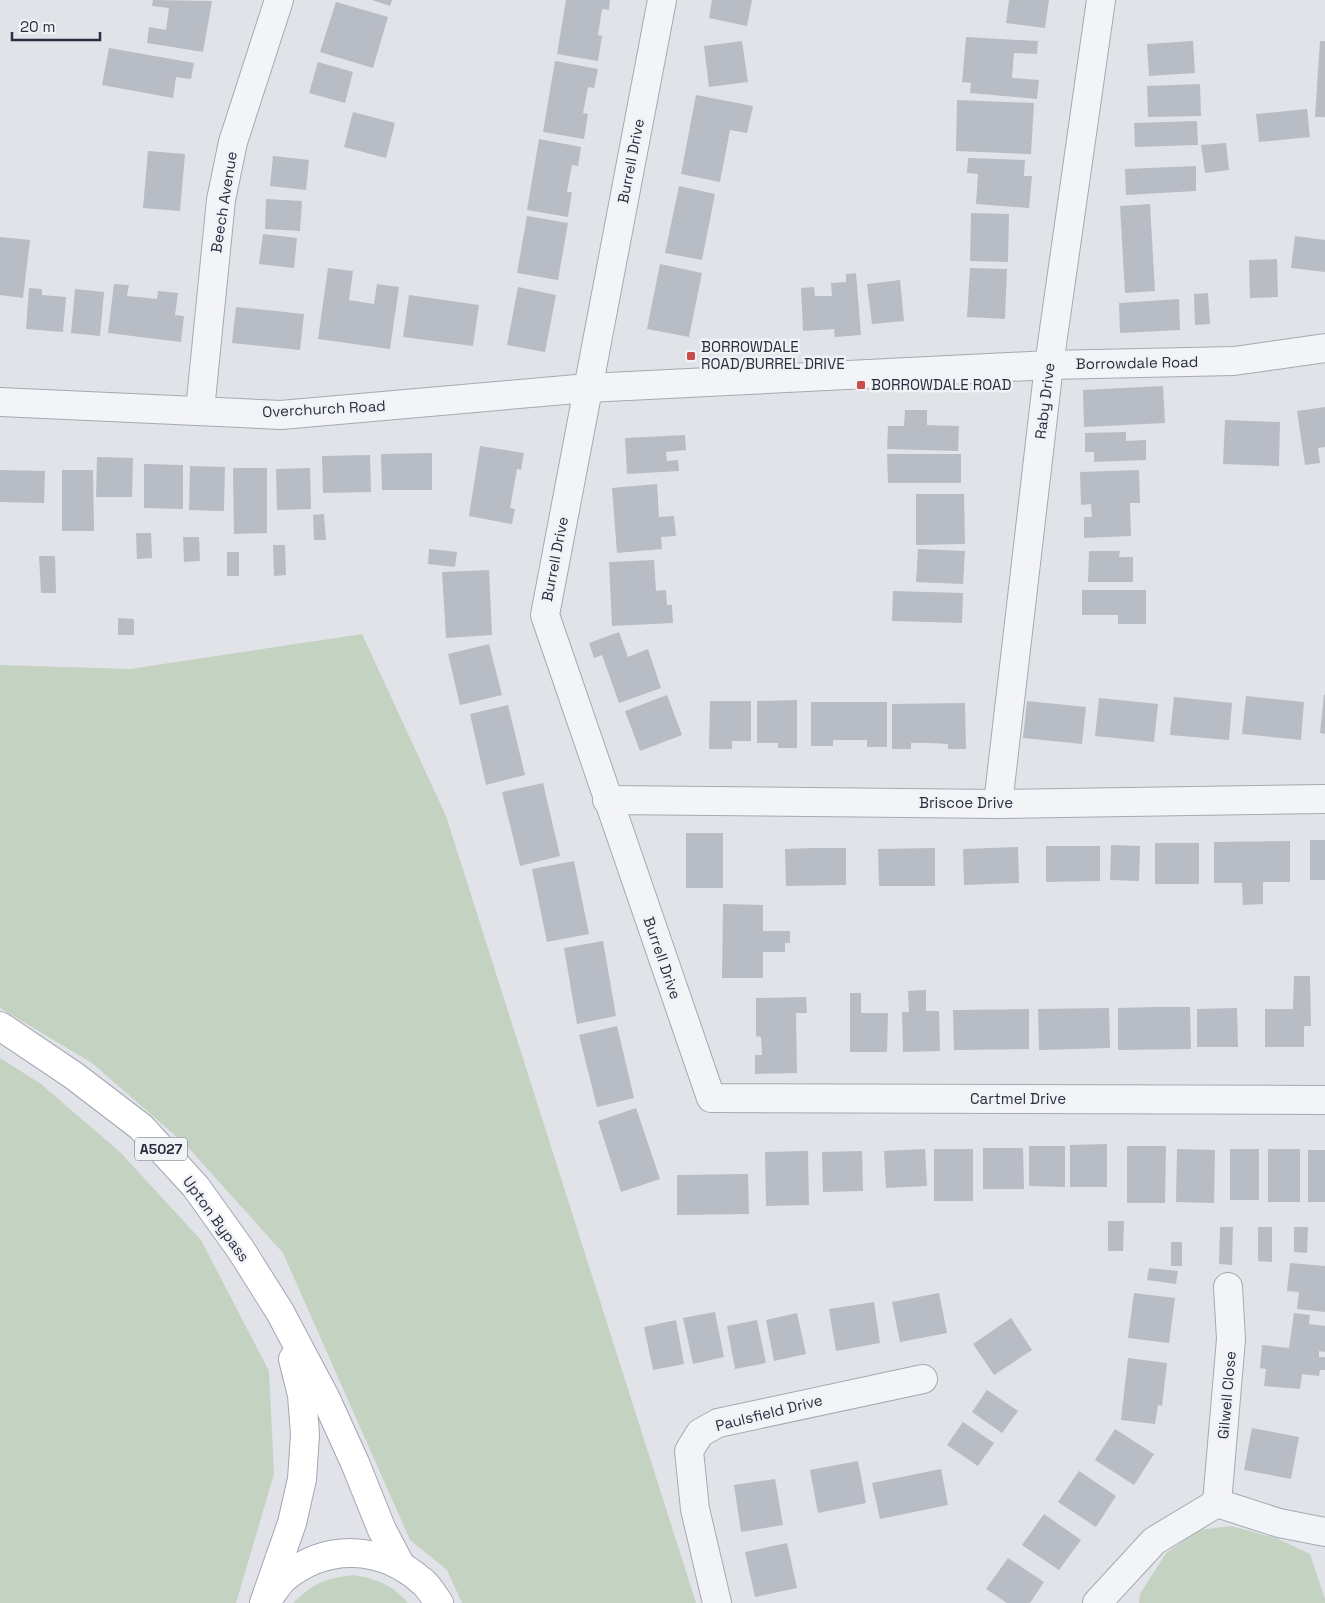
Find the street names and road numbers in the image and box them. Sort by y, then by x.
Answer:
street label: Burrell Drive [613,117,648,205]
street label: Beech Avenue [206,150,241,254]
street label: Borrowdale Road [1075,352,1199,373]
street label: Raby Drive [1030,362,1059,440]
street label: Overchurch Road [262,396,386,421]
street label: Burrell Drive [537,515,572,603]
street label: Briscoe Drive [919,793,1013,812]
street label: Burrell Drive [639,914,686,1002]
street label: Cartmel Drive [970,1089,1066,1108]
road number: A5027 [135,1138,187,1160]
street label: Upton Bypass [179,1172,254,1265]
street label: Gilwell Close [1213,1350,1240,1440]
street label: Paulsfield Drive [713,1390,825,1435]

